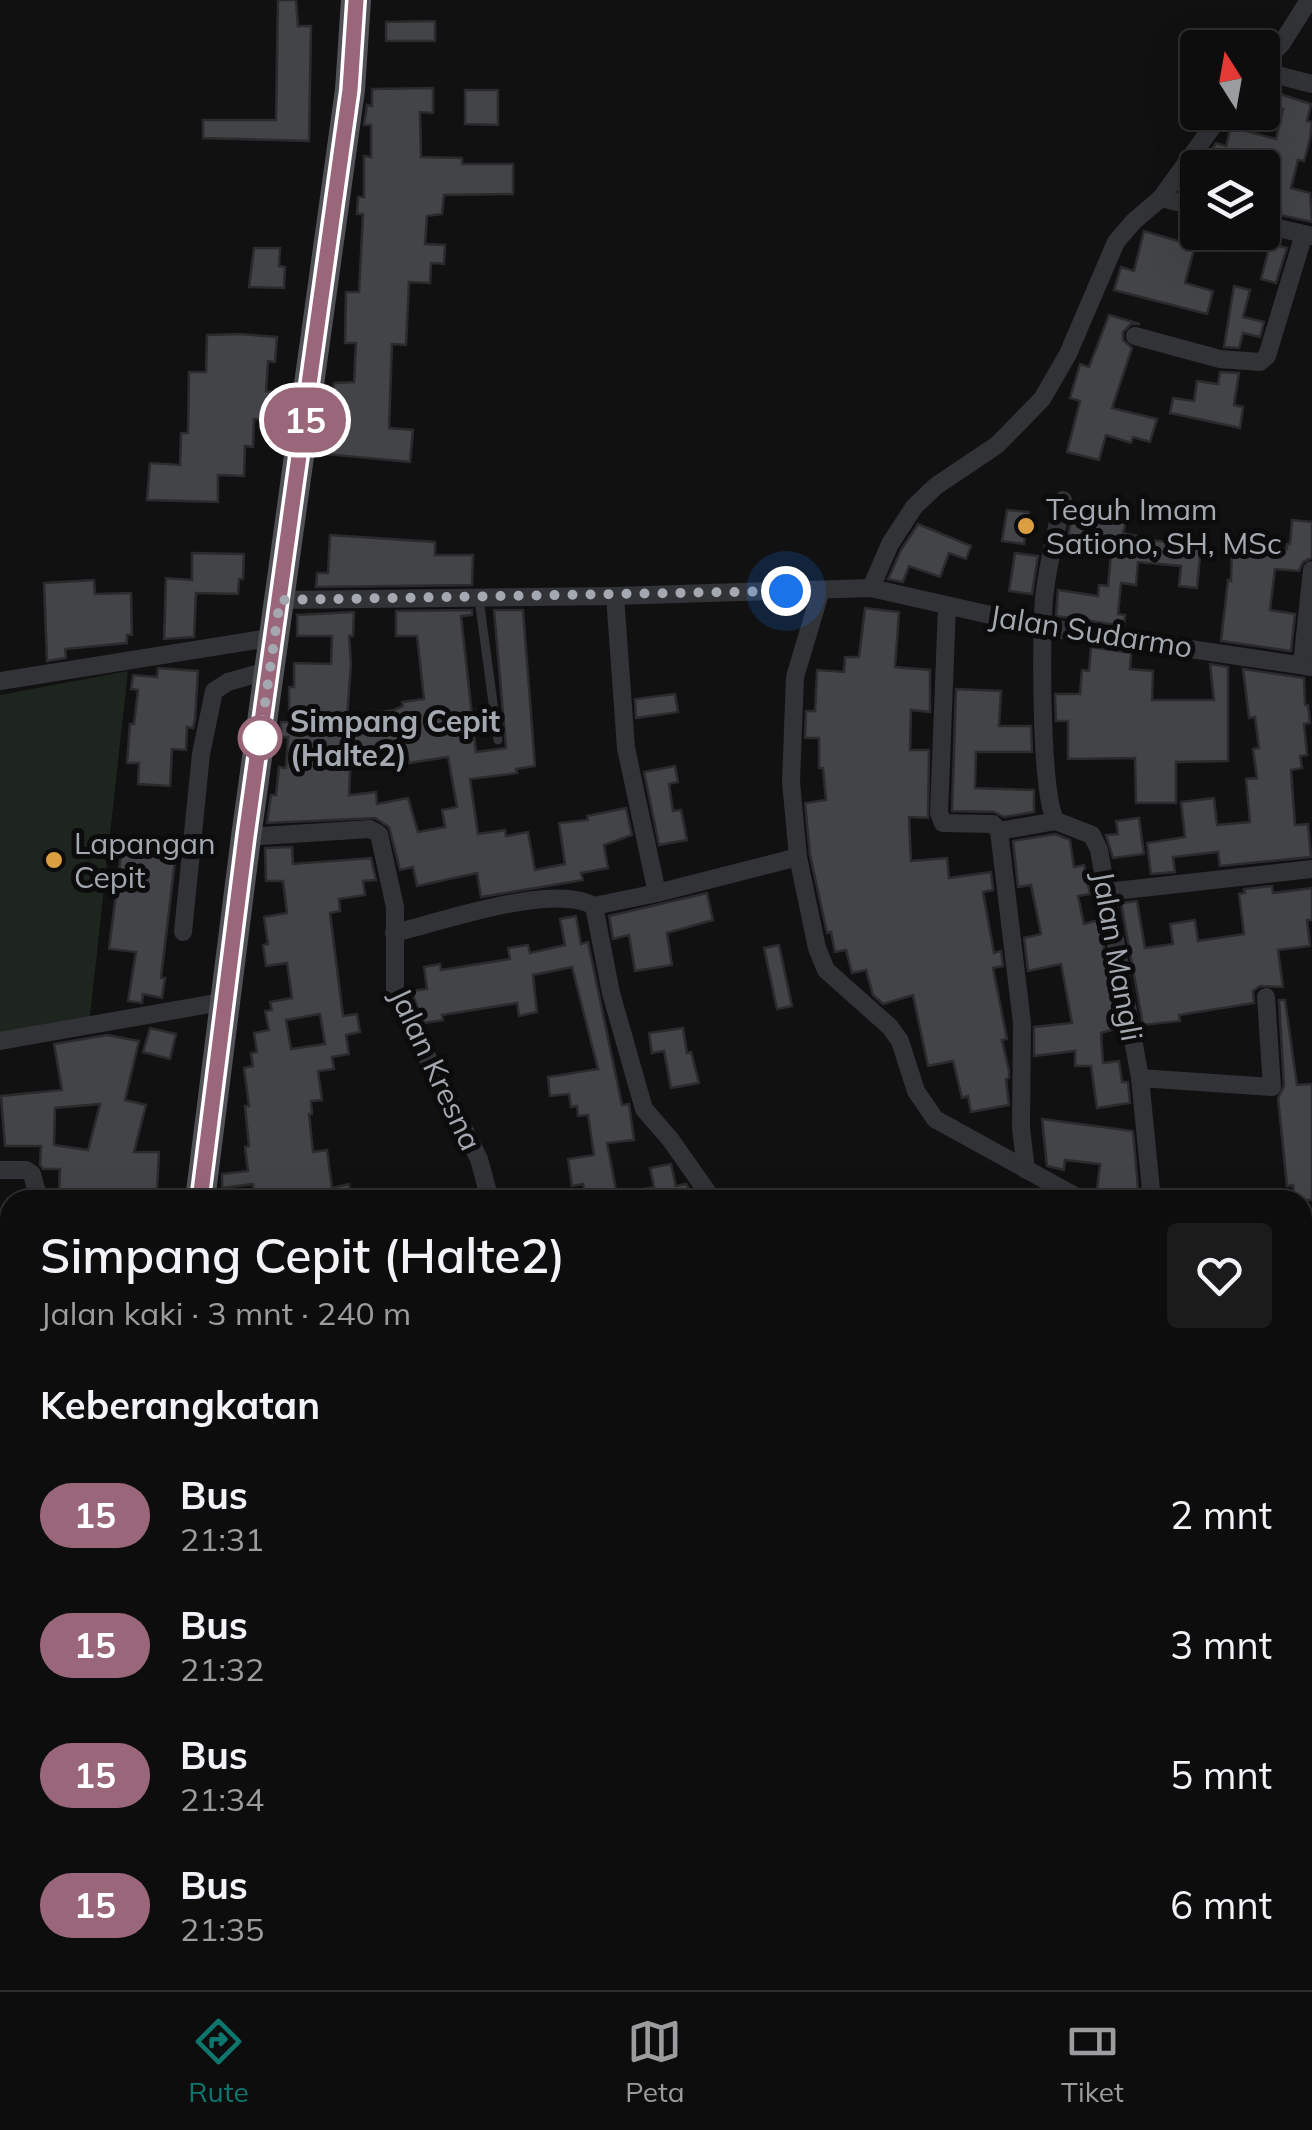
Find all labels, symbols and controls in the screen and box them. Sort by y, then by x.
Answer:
north arrow [1180,30,1280,130]
map controls [1180,30,1280,250]
button: layers [1180,150,1280,250]
line badge: 15 [260,388,350,452]
text: 15 [284,398,326,442]
place label: Teguh Imam Sationo, SH, MSc [1046,490,1282,562]
marker: Teguh Imam Sationo, SH, MSc [1015,515,1037,537]
your location [761,566,811,616]
street label: Jalan Sudarmo [987,596,1195,666]
place label: Simpang Cepit (Halte2) [290,702,500,774]
marker: Simpang Cepit (Halte2) [239,717,281,759]
place label: Lapangan Cepit [74,824,216,896]
marker: Lapangan Cepit [43,849,65,871]
street label: Jalan Mangli [1084,868,1152,1044]
street label: Jalan Kresna [382,982,490,1156]
button: heart [1167,1223,1272,1328]
text: Simpang Cepit (Halte2) [40,1225,565,1285]
text: Jalan kaki · 3 mnt · 240 m [40,1293,411,1333]
text: Keberangkatan [40,1381,320,1429]
text: Bus [180,1471,248,1519]
text: 2 mnt [1170,1491,1272,1539]
text: 15 [74,1493,116,1537]
text: 21:31 [180,1519,264,1559]
text: Bus [180,1601,248,1649]
text: 3 mnt [1170,1621,1272,1669]
text: 15 [74,1623,116,1667]
text: 21:32 [180,1649,264,1689]
text: Bus [180,1731,248,1779]
text: 5 mnt [1170,1751,1272,1799]
text: 15 [74,1753,116,1797]
text: 21:34 [180,1779,264,1819]
text: Bus [180,1861,248,1909]
text: 6 mnt [1170,1881,1272,1929]
text: 15 [74,1883,116,1927]
text: 21:35 [180,1909,264,1949]
tab: Rute [188,2014,249,2109]
tab: Peta [625,2014,685,2109]
tab: Tiket [1061,2014,1124,2109]

